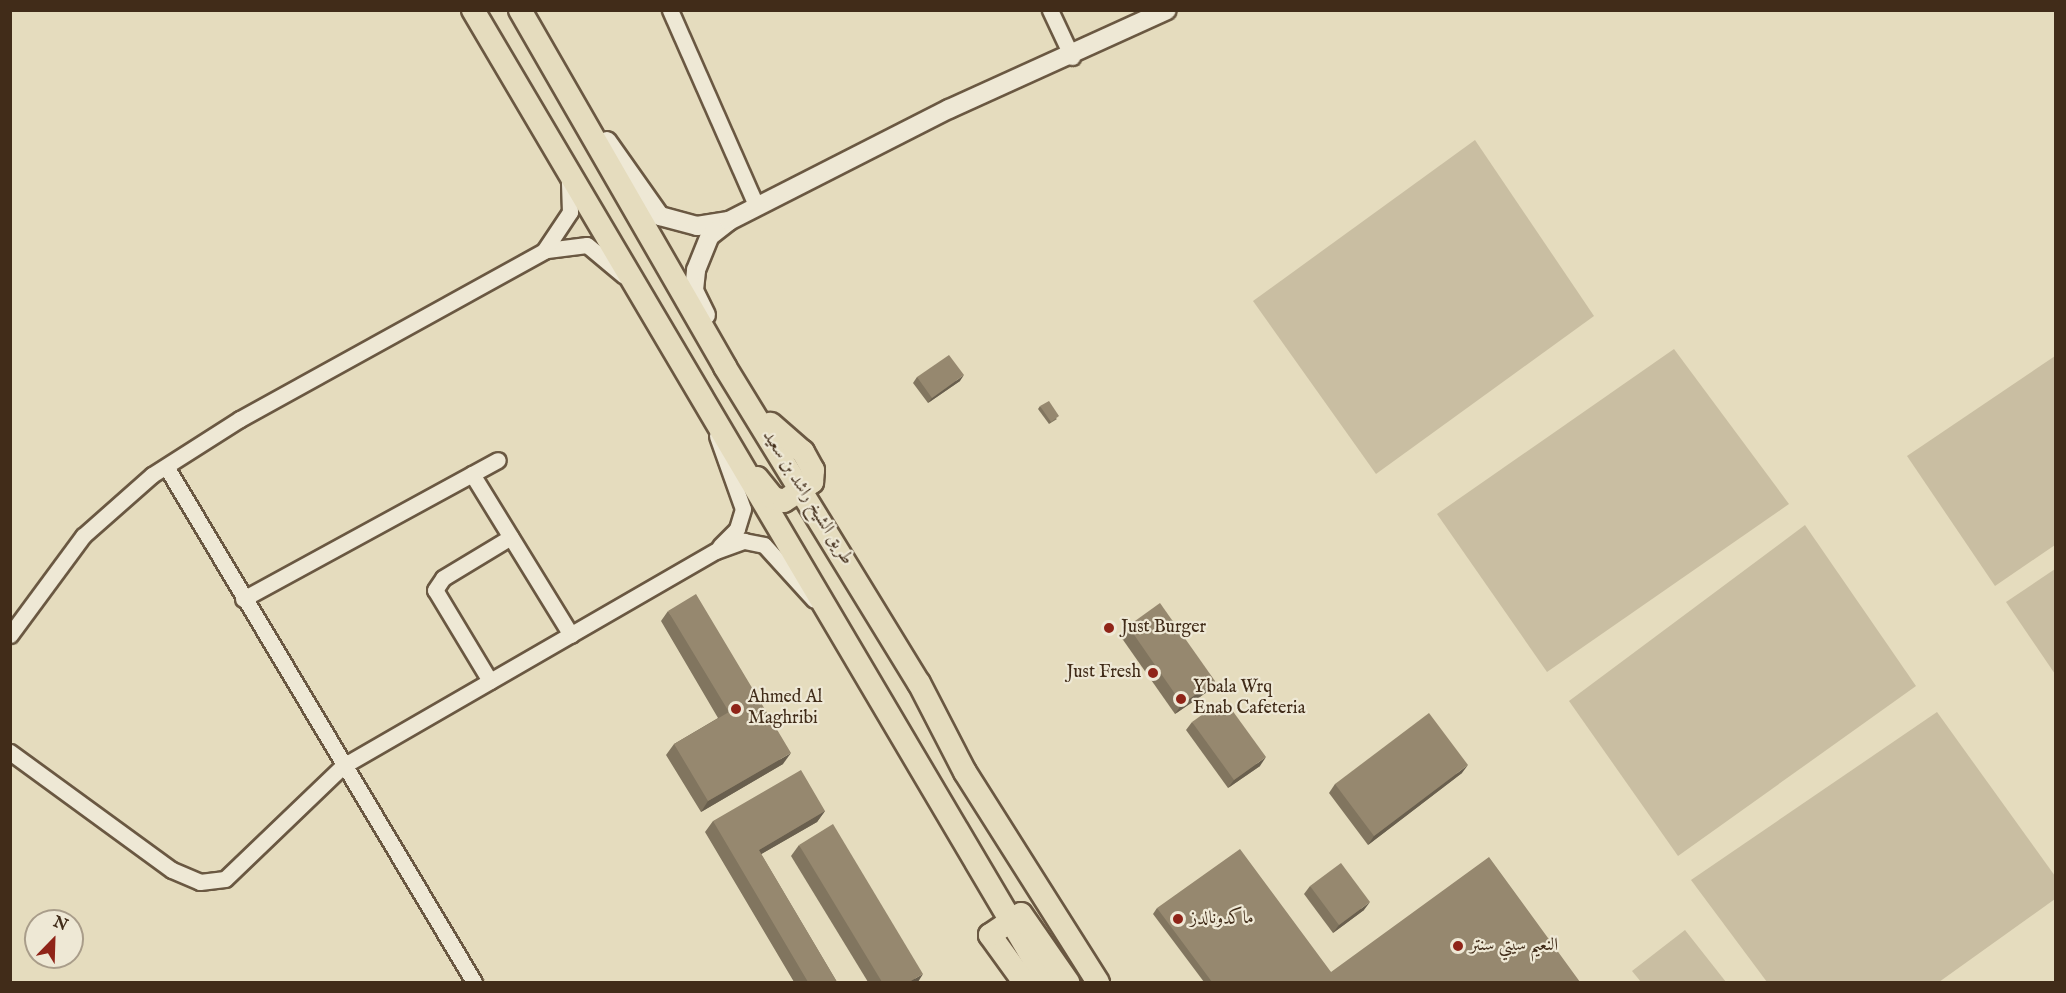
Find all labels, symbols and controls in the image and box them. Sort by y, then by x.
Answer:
street label: طريق الشيخ راشد بن سعيد [757,427,857,569]
place label: Just Burger [1121,617,1206,639]
marker: Just Burger [1102,621,1116,635]
place label: Just Fresh [1066,662,1141,684]
marker: Just Fresh [1146,666,1160,680]
place label: Ybala Wrq Enab Cafeteria [1193,678,1305,720]
place label: Ahmed Al Maghribi [748,688,822,730]
marker: Ybala Wrq Enab Cafeteria [1174,692,1188,706]
marker: Ahmed Al Maghribi [729,702,743,716]
place label: ماكدونالدز [1190,908,1254,930]
north arrow [24,909,84,969]
text: N [50,912,71,936]
marker: ماكدونالدز [1171,912,1185,926]
place label: النعيم سيتي سنتر [1470,935,1558,957]
marker: النعيم سيتي سنتر [1451,939,1465,953]

